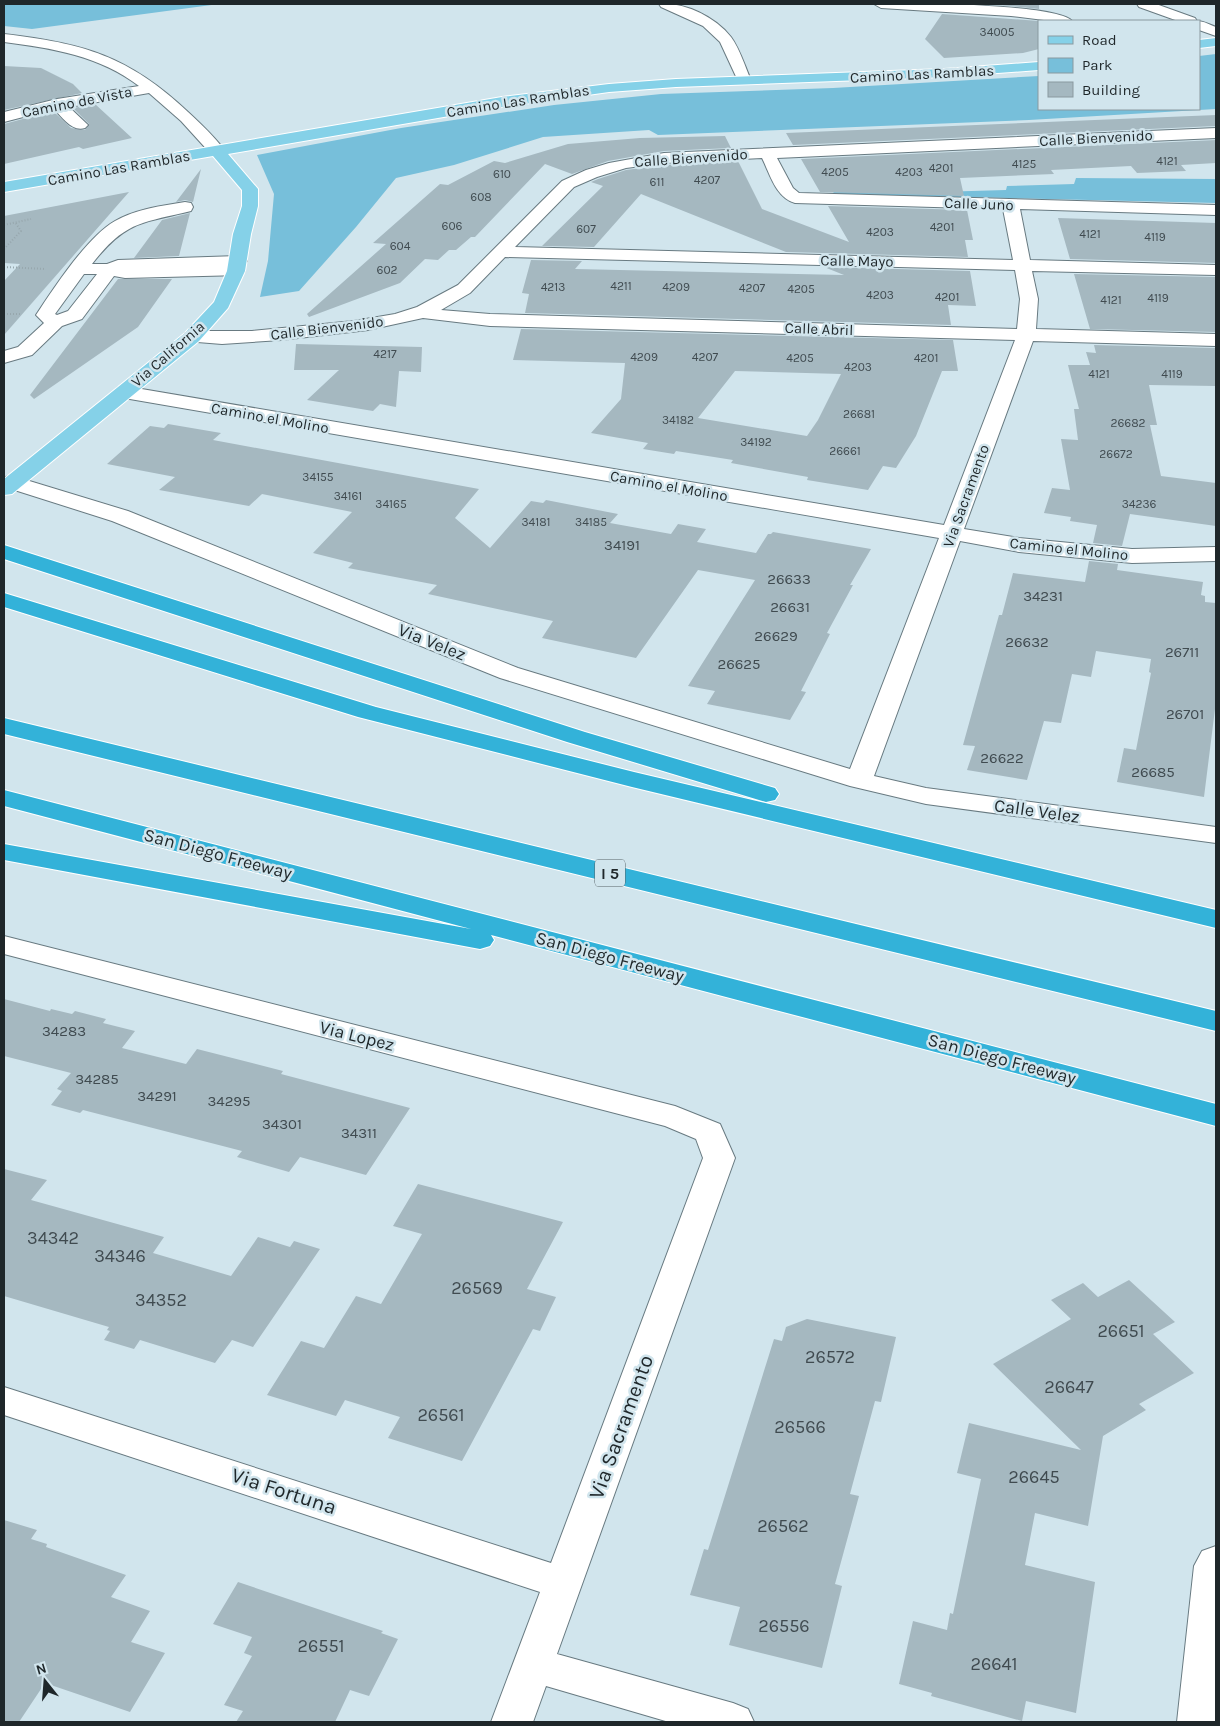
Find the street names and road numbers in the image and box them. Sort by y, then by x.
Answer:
street label: Camino Las Ramblas [850,61,994,87]
street label: Camino Las Ramblas [445,81,591,121]
street label: Camino de Vista [21,83,133,121]
street label: Calle Bienvenido [1039,126,1153,150]
street label: Calle Bienvenido [634,145,748,171]
street label: Camino Las Ramblas [46,147,192,189]
street label: Calle Juno [944,194,1014,214]
street label: Calle Mayo [820,251,894,271]
street label: Calle Bienvenido [270,312,384,344]
street label: Via California [128,317,208,391]
street label: Calle Abril [784,319,854,339]
street label: Camino el Molino [210,399,330,437]
street label: Via Sacramento [939,442,993,550]
street label: Camino el Molino [609,467,729,505]
street label: Camino el Molino [1009,534,1129,564]
street label: Via Velez [395,618,469,666]
street label: Calle Velez [993,794,1081,828]
street label: San Diego Freeway [142,824,295,885]
road number: I 5 [595,860,625,886]
street label: San Diego Freeway [534,927,687,988]
street label: Via Lopez [317,1016,397,1056]
street label: San Diego Freeway [926,1029,1079,1090]
street label: Via Sacramento [584,1352,658,1502]
street label: Via Fortuna [228,1463,340,1519]

